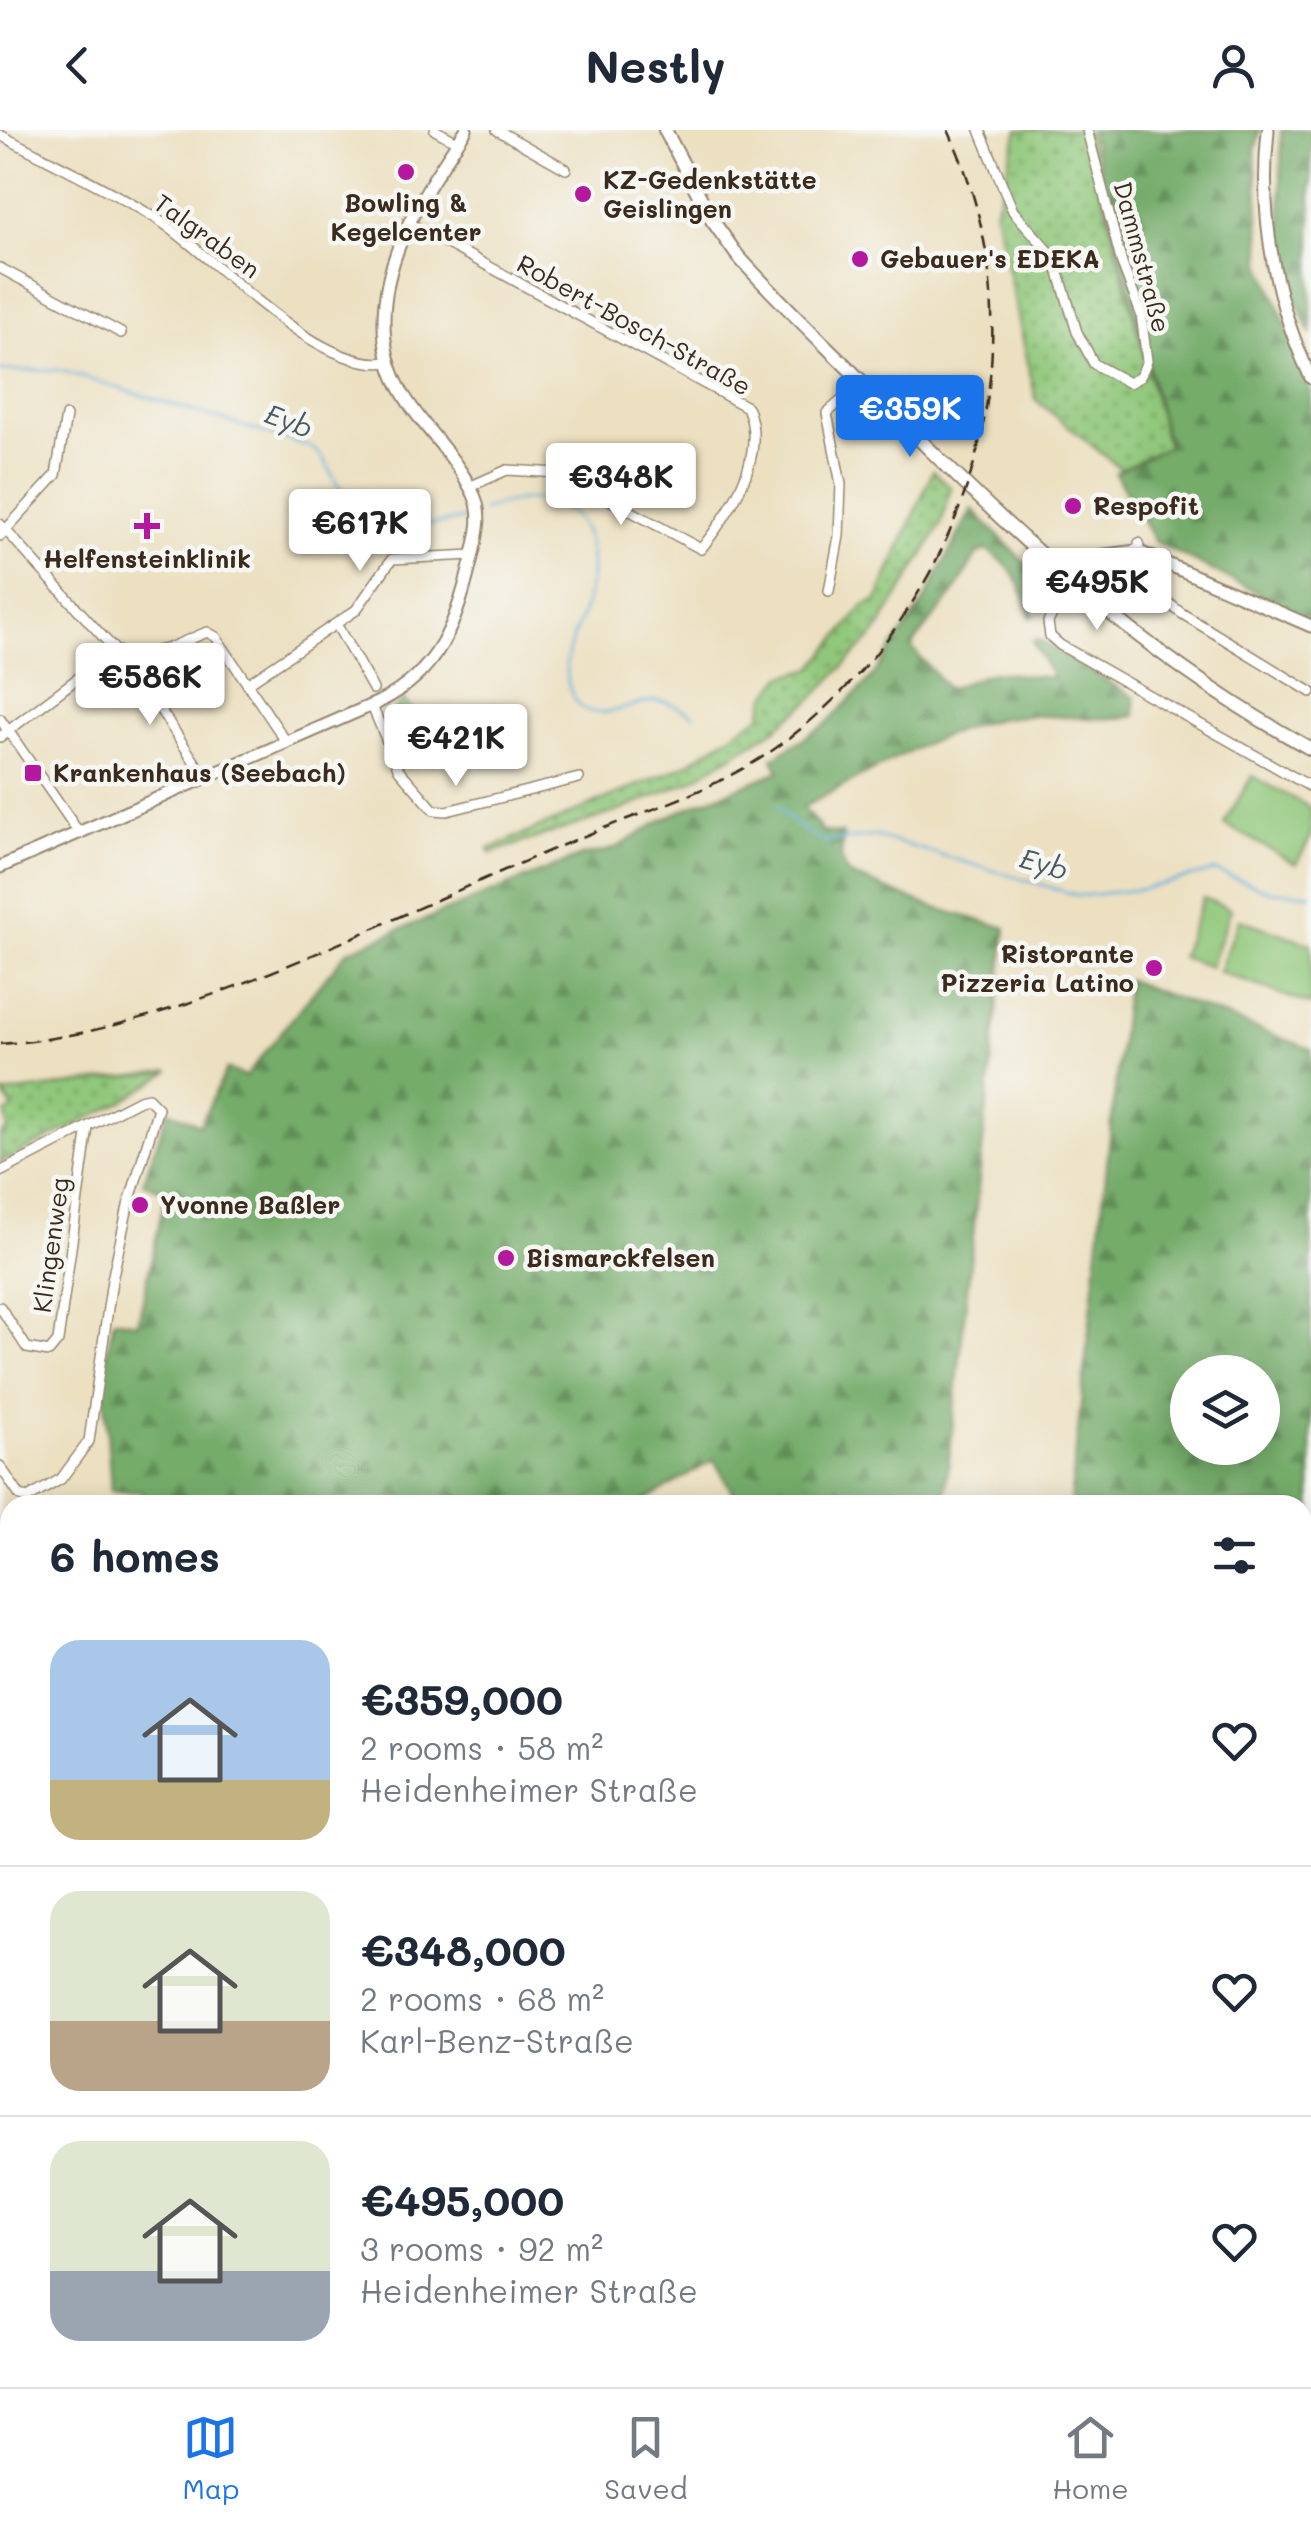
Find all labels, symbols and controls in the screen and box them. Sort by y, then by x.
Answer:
text: Nestly [585,36,726,94]
icon: back [50,38,105,93]
icon: person [1206,38,1261,93]
marker: Bowling & Kegelcenter [395,161,417,183]
place label: KZ-Gedenkstätte Geislingen [603,163,817,224]
street label: Dammstraße [1107,178,1179,336]
marker: KZ-Gedenkstätte Geislingen [572,183,594,205]
street label: Talgraben [148,186,267,284]
place label: Bowling & Kegelcenter [330,186,482,247]
place label: Gebauer's EDEKA [880,242,1100,274]
street label: Robert-Bosch-Straße [512,246,757,402]
marker: Gebauer's EDEKA [849,248,871,270]
pin: €359K [840,375,980,460]
text: €359K [858,386,962,428]
water label: Eyb [260,395,318,445]
pin: €348K [551,443,691,528]
text: €348K [568,454,674,496]
pin: €617K [290,489,430,574]
place label: Respofit [1093,489,1199,521]
marker: Respofit [1062,495,1084,517]
text: €617K [311,500,409,542]
marker: Helfensteinklinik [134,513,160,539]
place label: Helfensteinklinik [43,542,251,574]
pin: €495K [1027,548,1167,633]
text: €495K [1044,559,1150,601]
pin: €586K [80,643,220,728]
text: €586K [98,654,202,696]
pin: €421K [386,704,526,789]
text: €421K [406,715,506,757]
place label: Krankenhaus (Seebach) [53,756,346,788]
marker: Krankenhaus (Seebach) [22,762,44,784]
water label: Eyb [1016,839,1073,887]
place label: Ristorante Pizzeria Latino [941,937,1134,998]
marker: Ristorante Pizzeria Latino [1143,957,1165,979]
street label: Klingenweg [25,1175,75,1315]
place label: Yvonne Baßler [160,1188,340,1220]
marker: Yvonne Baßler [129,1194,151,1216]
place label: Bismarckfelsen [526,1241,715,1273]
marker: Bismarckfelsen [495,1247,517,1269]
map controls [1170,1355,1280,1465]
button: layers [1170,1355,1280,1465]
text: 6 homes [50,1528,220,1583]
icon: filters [1207,1528,1262,1583]
text: €359,000 [360,1671,563,1726]
icon: home [130,1680,250,1800]
icon: heart [1207,1713,1262,1768]
text: 2 rooms · 58 m² [360,1726,603,1768]
text: Heidenheimer Straße [360,1768,698,1810]
text: €348,000 [360,1922,566,1977]
icon: home [130,1931,250,2051]
icon: heart [1207,1964,1262,2019]
text: 2 rooms · 68 m² [360,1977,604,2019]
text: Karl-Benz-Straße [360,2019,634,2061]
text: €495,000 [360,2172,564,2227]
icon: home [130,2181,250,2301]
icon: heart [1207,2214,1262,2269]
text: 3 rooms · 92 m² [360,2227,603,2269]
text: Heidenheimer Straße [360,2269,698,2311]
tab: Map [182,2410,239,2506]
tab: Saved [604,2410,687,2506]
tab: Home [1052,2410,1129,2506]

